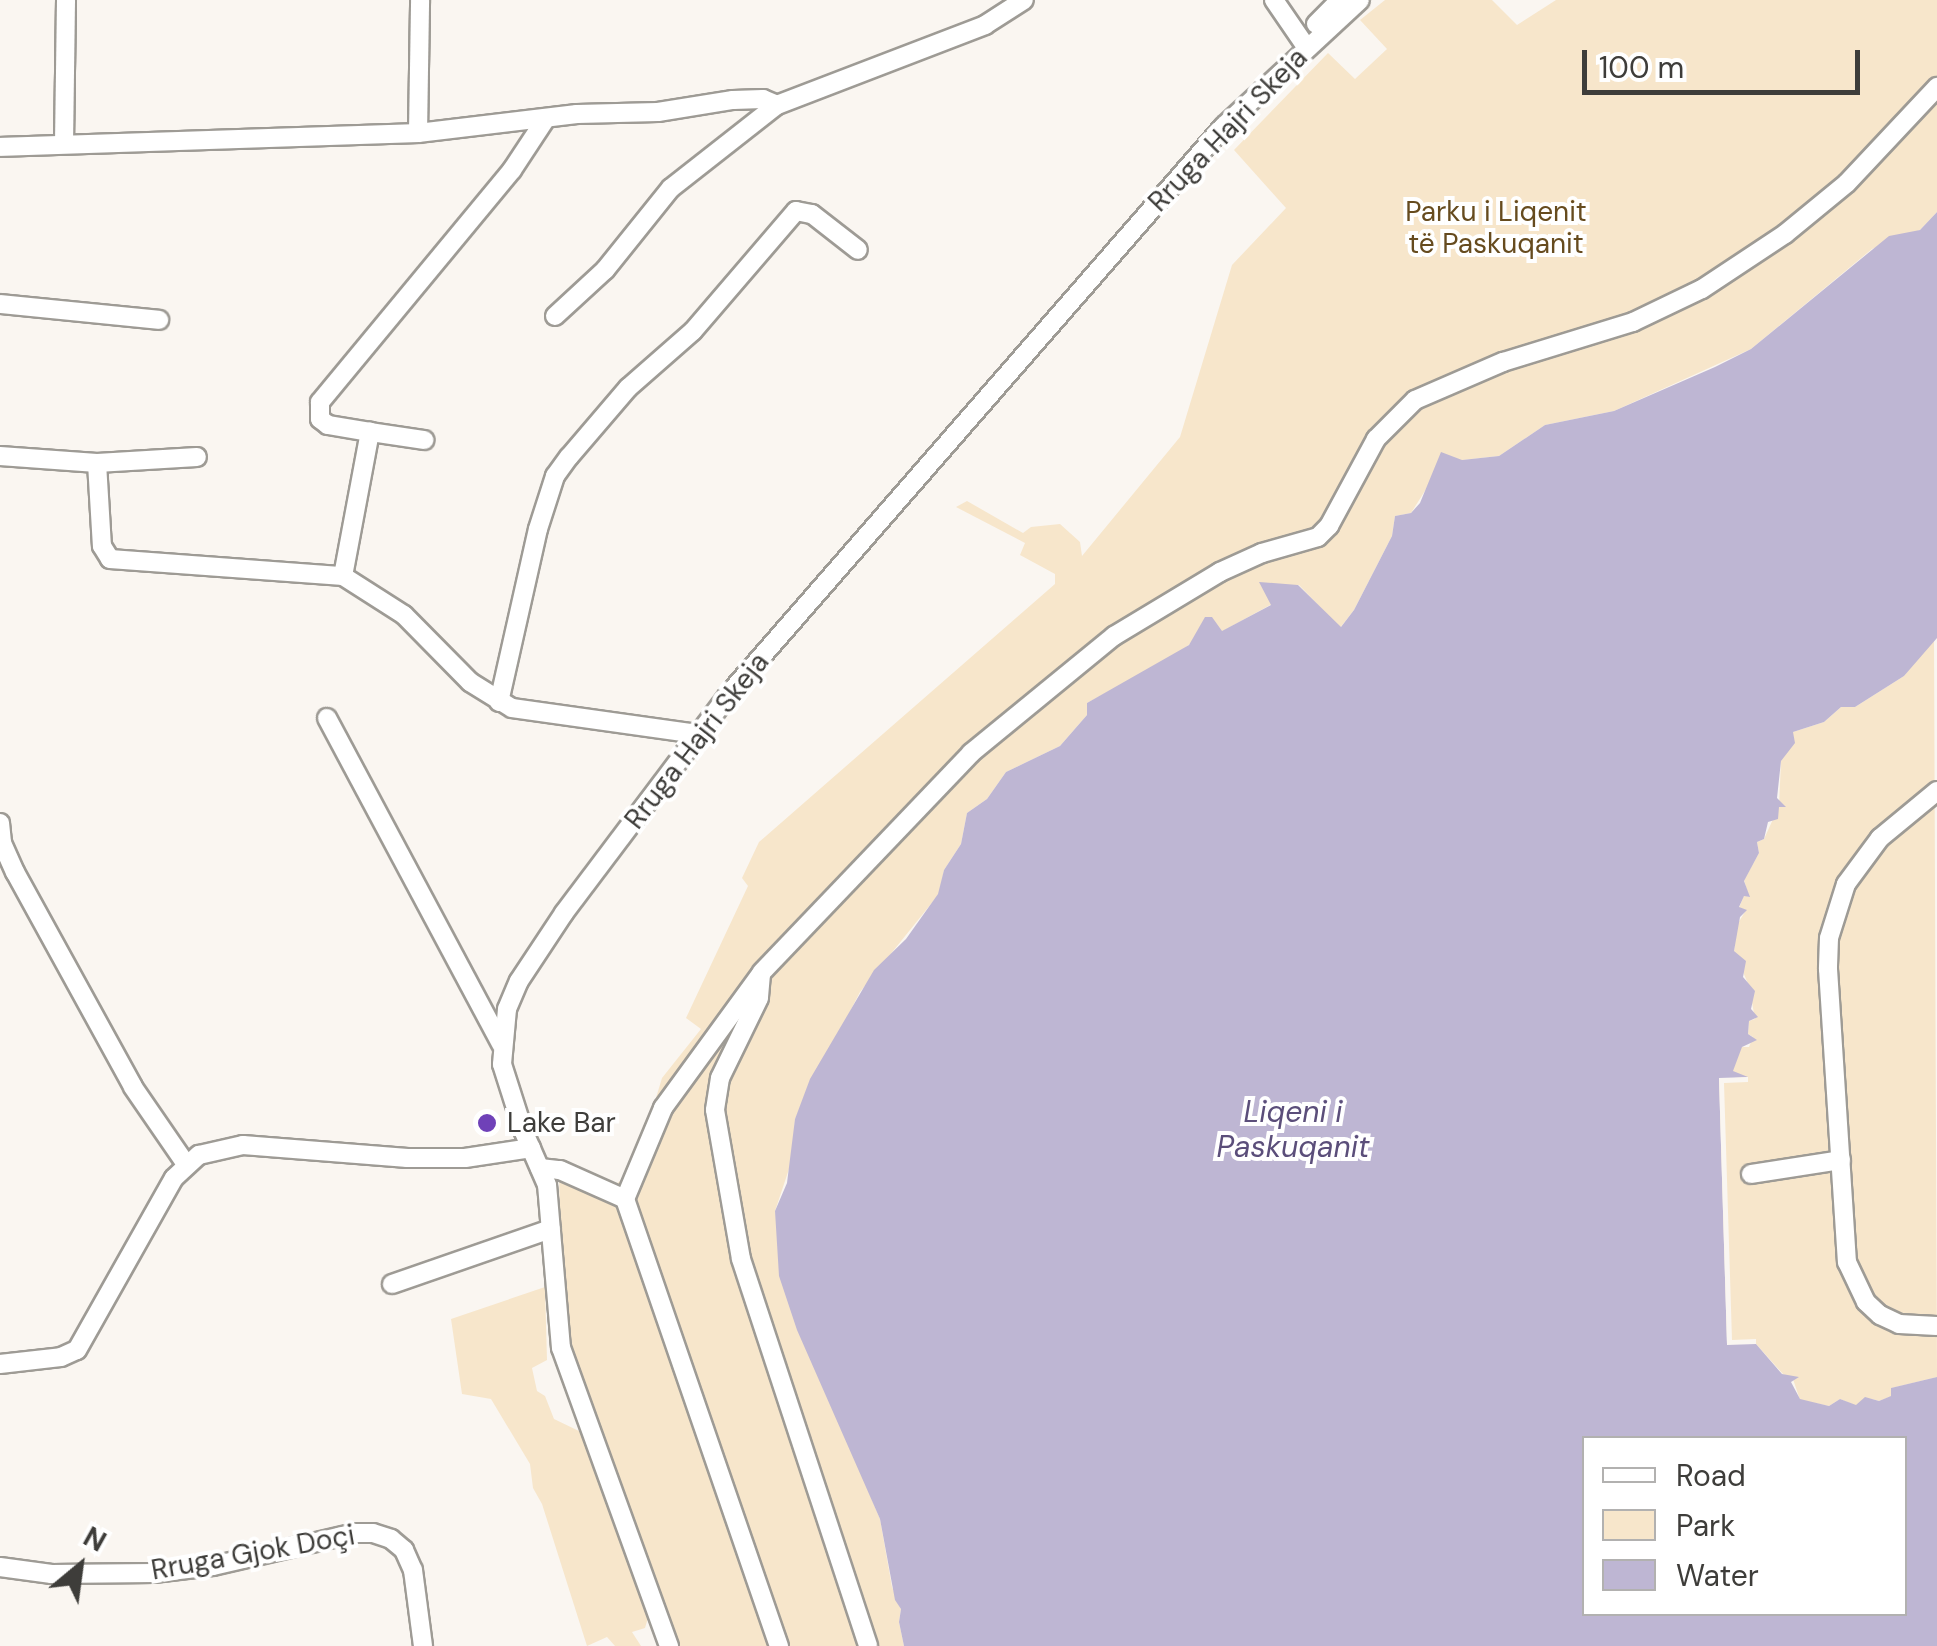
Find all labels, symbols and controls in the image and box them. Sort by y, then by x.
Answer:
scale bar [1587,30,1864,92]
street label: Rruga Hajri Skeja [1141,41,1315,219]
text: 100 m [1599,48,1684,87]
park label: Parku i Liqenit të Paskuqanit [1405,195,1587,261]
street label: Rruga Hajri Skeja [618,646,776,836]
water label: Liqeni i Paskuqanit [1216,1094,1370,1164]
place label: Lake Bar [507,1106,616,1140]
marker: Lake Bar [476,1112,498,1134]
legend [1582,1436,1907,1616]
text: Road [1676,1456,1746,1495]
text: Park [1676,1506,1735,1545]
north arrow [30,1516,130,1616]
text: N [77,1518,113,1560]
street label: Rruga Gjok Doçi [149,1519,357,1587]
text: Water [1676,1556,1759,1595]

